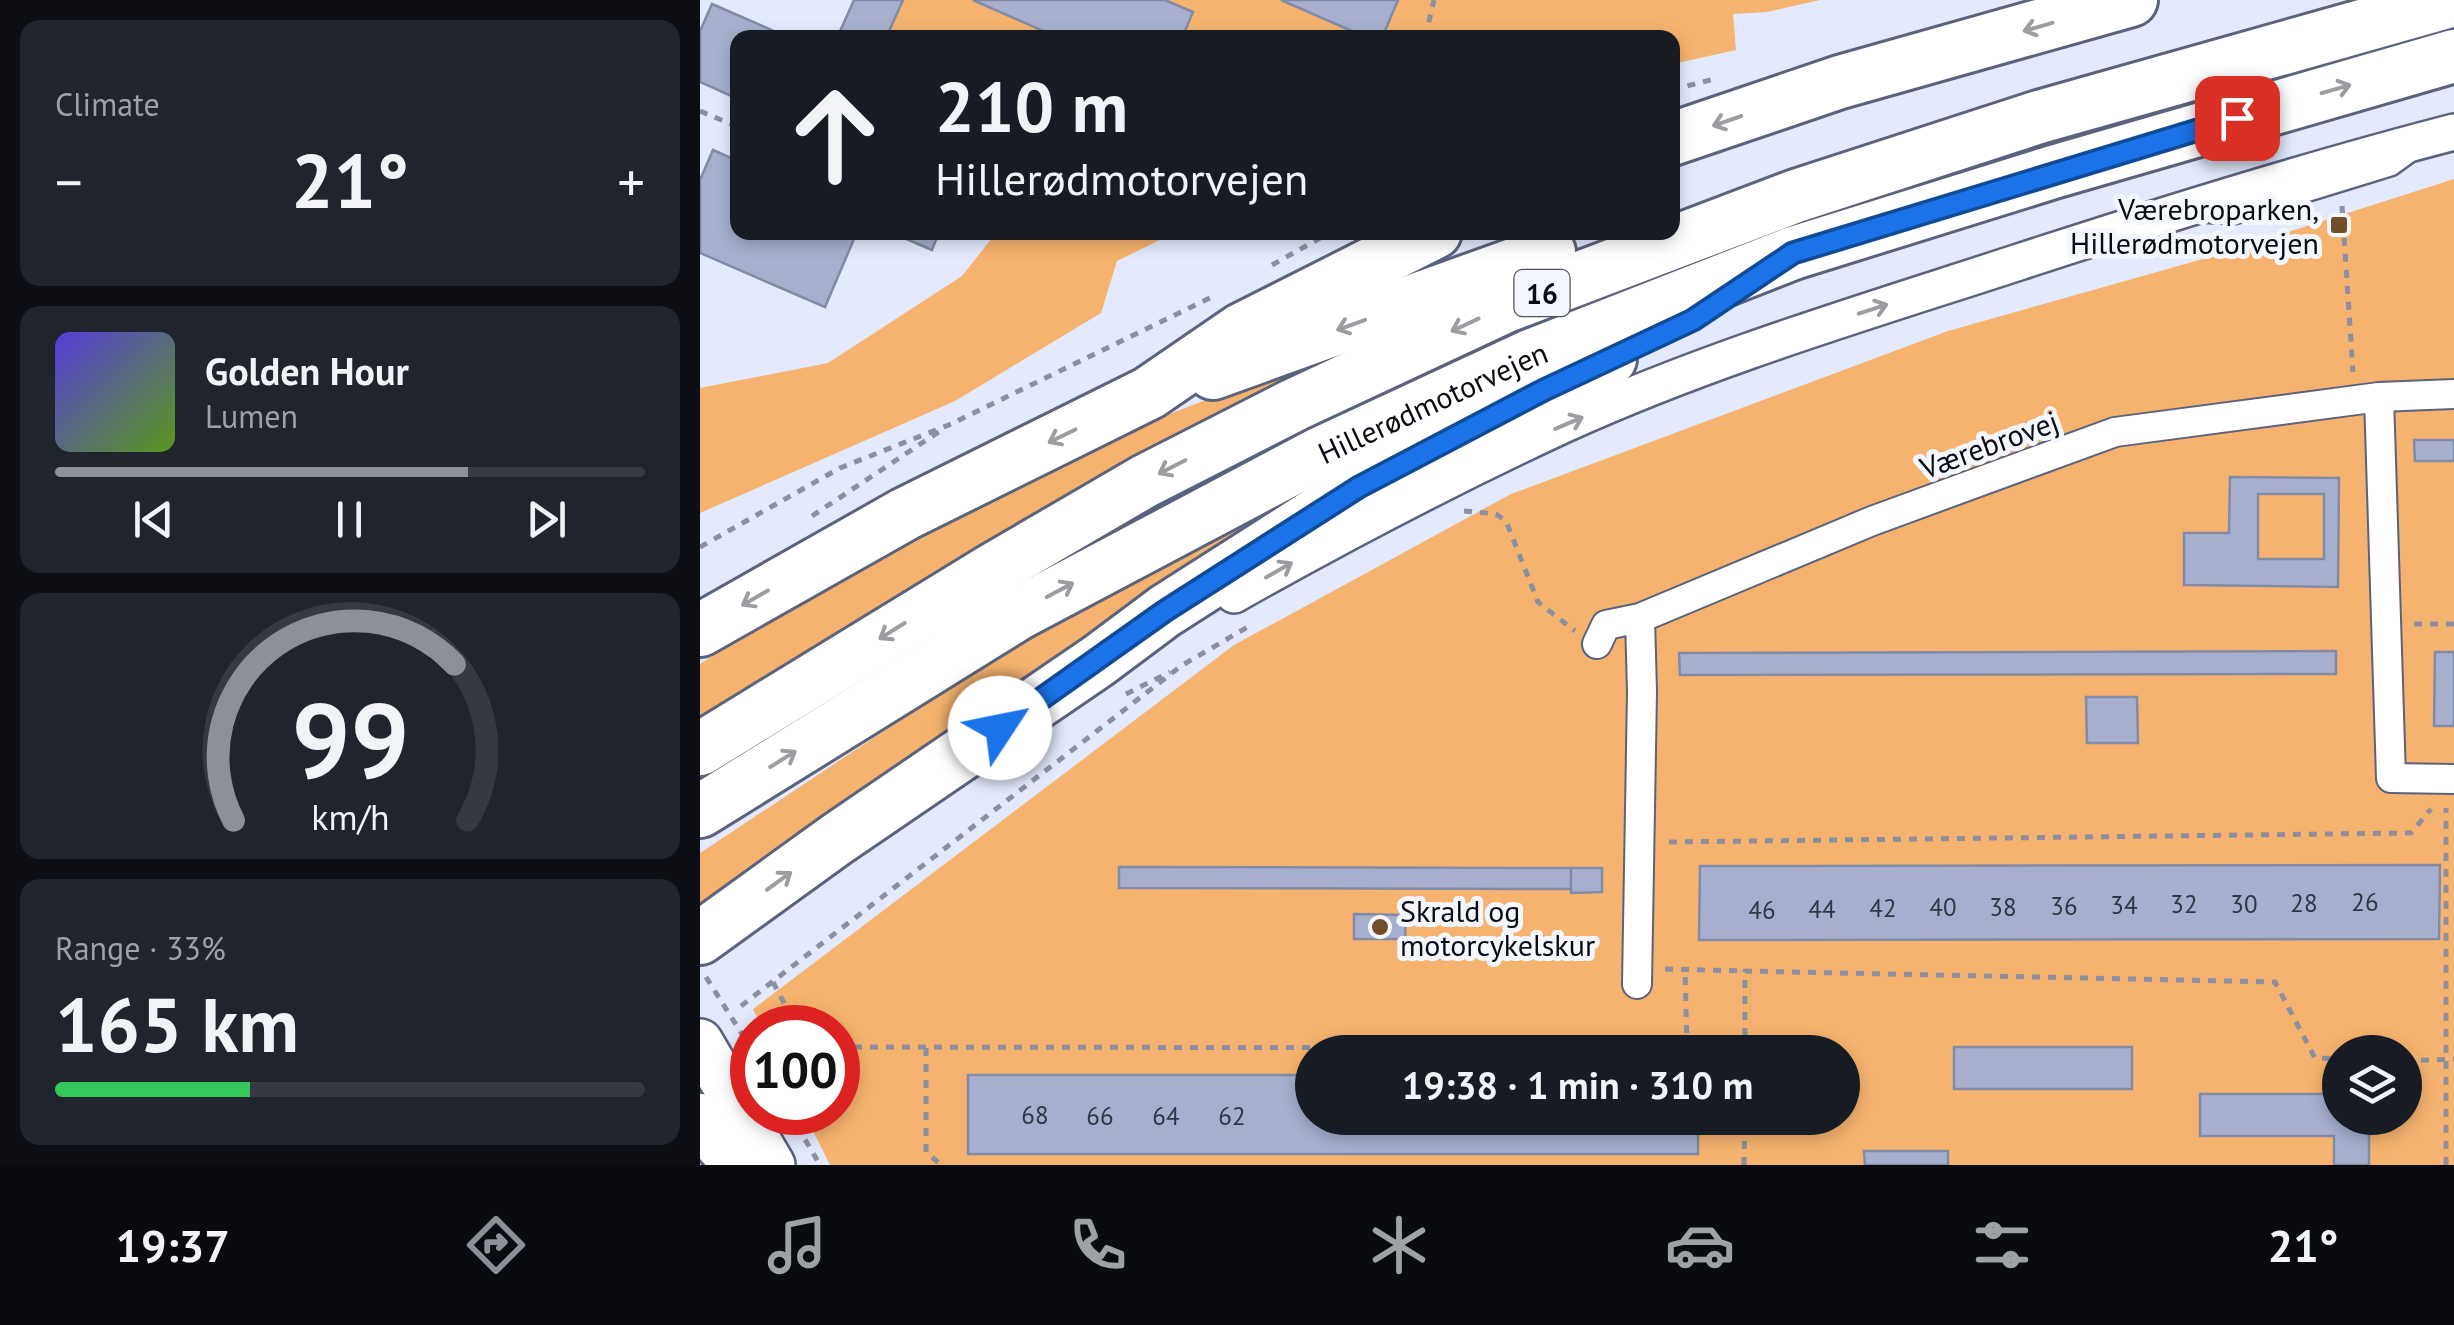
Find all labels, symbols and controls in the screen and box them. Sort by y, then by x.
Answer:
one-way arrow [2022,18,2054,37]
text: 210 m [935,61,1128,151]
icon: ahead [770,70,900,200]
pin [2195,76,2280,161]
one-way arrow [2320,79,2352,98]
text: Climate [55,83,160,125]
icon: arrive [2210,91,2265,146]
one-way arrow [1711,113,1743,131]
text: 21° [291,132,409,229]
text: − [55,146,83,217]
text: + [617,146,645,217]
text: Hillerødmotorvejen [935,149,1308,207]
place label: Værebroparken, Hillerødmotorvejen [2070,189,2319,262]
marker: Værebroparken, Hillerødmotorvejen [2328,214,2350,236]
road number: 16 [1514,270,1570,316]
one-way arrow [1857,299,1889,317]
one-way arrow [1336,317,1367,335]
one-way arrow [1450,317,1480,336]
street label: Hillerødmotorvejen [1311,332,1553,471]
text: Golden Hour [205,346,409,395]
text: Lumen [205,395,298,437]
street label: Værebrovej [1914,401,2064,487]
one-way arrow [1553,413,1584,431]
one-way arrow [1047,427,1077,446]
one-way arrow [1158,458,1188,477]
icon: previous [126,492,181,547]
icon: pause [322,492,377,547]
icon: next [519,492,574,547]
one-way arrow [1264,559,1293,579]
one-way arrow [1045,580,1075,600]
one-way arrow [741,588,770,608]
one-way arrow [878,621,907,641]
text: 99 [291,672,409,807]
position arrow [948,676,1052,780]
one-way arrow [768,749,797,769]
text: km/h [311,794,389,840]
one-way arrow [765,871,792,892]
house number: 26 [2351,886,2379,918]
house number: 28 [2290,887,2318,919]
house number: 32 [2170,888,2198,920]
house number: 30 [2230,888,2258,920]
house number: 34 [2110,889,2138,921]
house number: 36 [2050,890,2078,922]
place label: Skrald og motorcykelskur [1400,891,1595,964]
house number: 40 [1929,891,1957,923]
house number: 38 [1989,891,2017,923]
house number: 42 [1869,892,1897,924]
house number: 44 [1808,893,1836,925]
house number: 46 [1748,894,1776,926]
marker: Skrald og motorcykelskur [1369,916,1391,938]
text: Range · 33% [55,927,226,969]
text: 165 km [55,976,299,1073]
speed limit sign: 100 [730,1005,860,1135]
map controls [2322,1035,2422,1135]
button: layers [2322,1035,2422,1135]
text: 19:38 · 1 min · 310 m [1402,1060,1753,1109]
house number: 68 [1021,1099,1049,1131]
house number: 66 [1086,1100,1114,1132]
house number: 64 [1152,1100,1180,1132]
house number: 62 [1218,1100,1246,1132]
icon: directions [461,1210,531,1280]
icon: music [762,1210,832,1280]
icon: phone [1063,1210,1133,1280]
icon: climate [1364,1210,1434,1280]
icon: car [1665,1210,1735,1280]
icon: filters [1967,1210,2037,1280]
text: 19:37 [116,1216,230,1274]
text: 21° [2268,1216,2338,1274]

